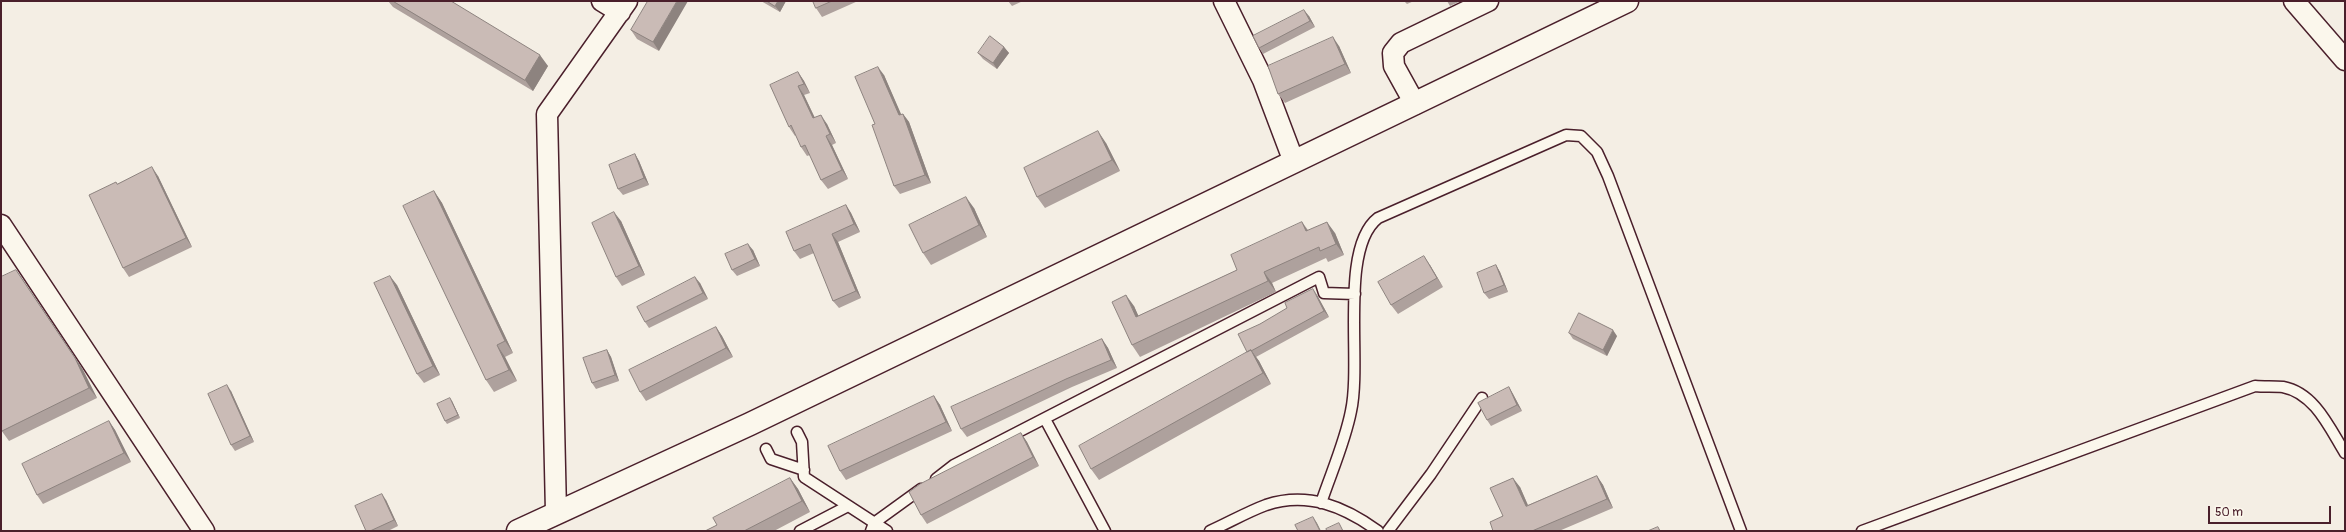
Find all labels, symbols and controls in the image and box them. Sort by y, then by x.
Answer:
scale bar [2210,498,2333,524]
text: 50 m [2215,505,2243,520]

